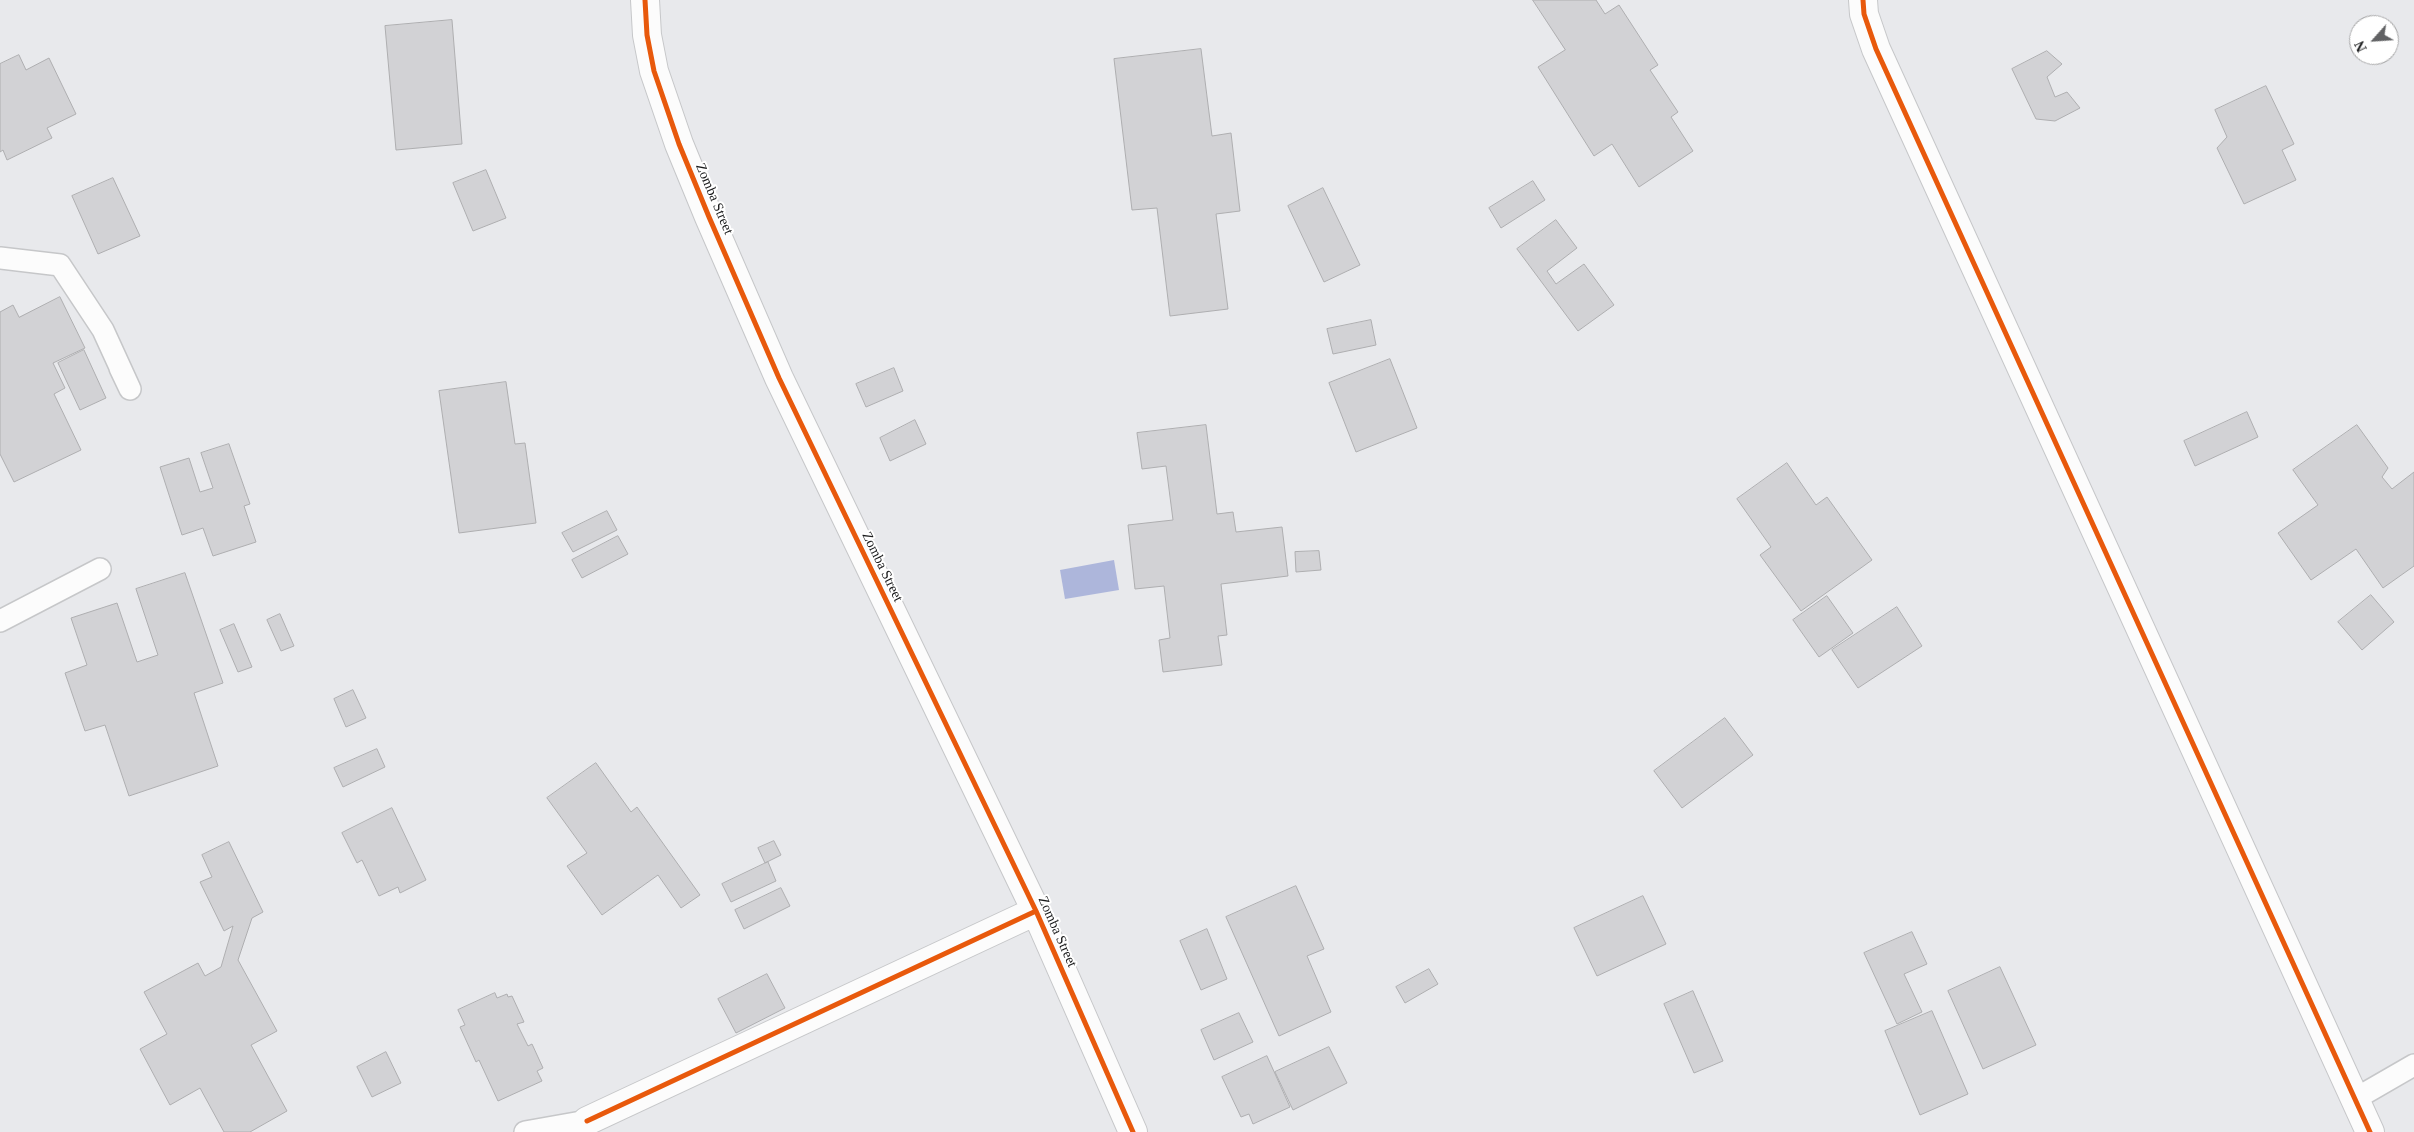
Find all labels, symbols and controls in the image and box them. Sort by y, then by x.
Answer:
north arrow [2349,15,2399,65]
text: N [2352,39,2370,54]
street label: Zomba Street [691,161,737,237]
street label: Zomba Street [858,529,906,605]
street label: Zomba Street [1034,894,1080,970]

